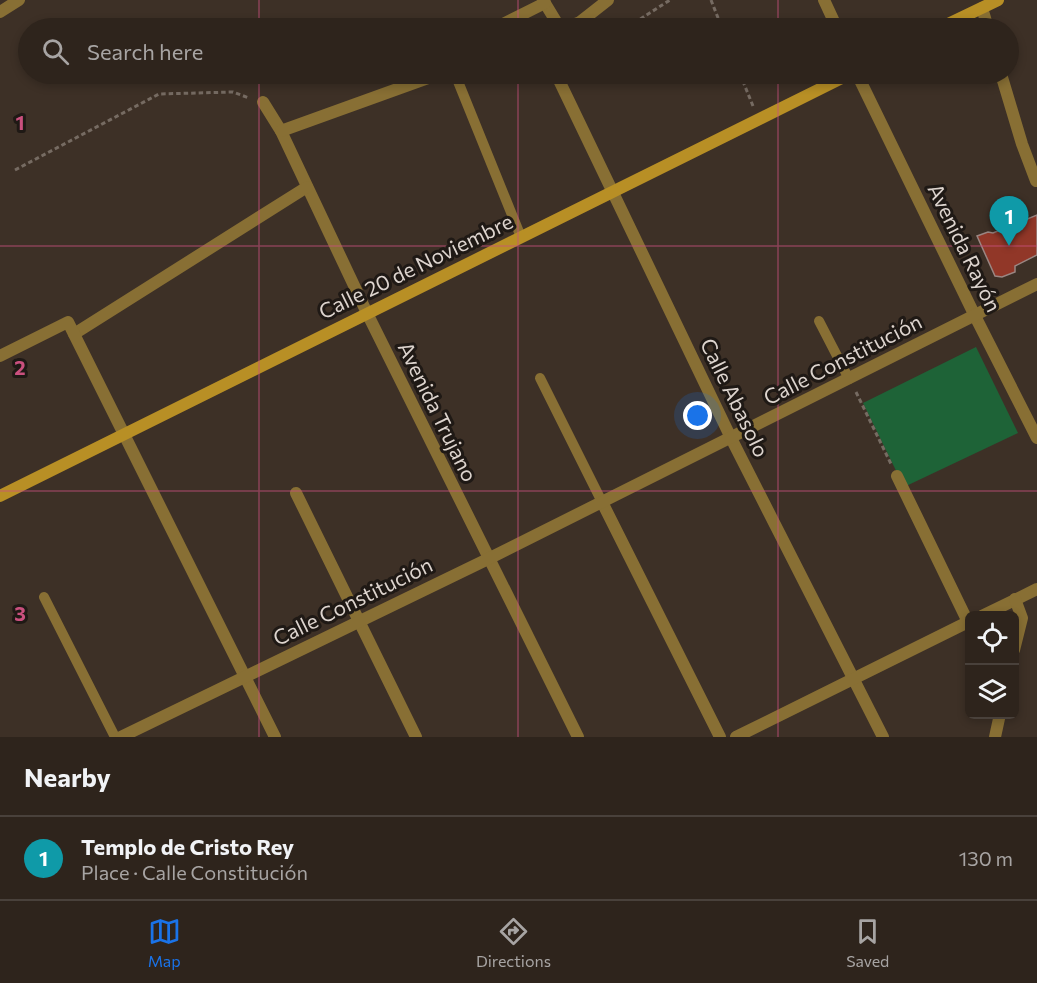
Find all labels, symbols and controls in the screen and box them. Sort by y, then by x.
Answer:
search box [18,18,1019,84]
icon: search [39,35,72,68]
text: Search here [87,38,203,65]
text: 1 [15,110,25,134]
street label: Avenida Rayón [924,179,1007,316]
pin: 1 [990,196,1028,246]
street label: Calle 20 de Noviembre [314,208,516,324]
street label: Calle Constitución [759,308,926,409]
street label: Calle Abasolo [696,334,775,461]
street label: Avenida Trujano [394,337,483,485]
text: 2 [14,355,26,379]
your location [683,401,712,430]
street label: Calle Constitución [269,551,436,650]
text: 3 [14,601,26,625]
map controls [965,611,1019,719]
button: locate [965,611,1019,665]
button: layers [965,665,1019,719]
text: Nearby [24,761,111,792]
text: Templo de Cristo Rey [81,833,294,860]
text: 1 [39,846,48,870]
text: 130 m [959,846,1013,870]
text: Place · Calle Constitución [81,860,308,884]
tab: Map [148,915,181,970]
tab: Directions [476,915,551,970]
tab: Saved [846,915,889,970]

